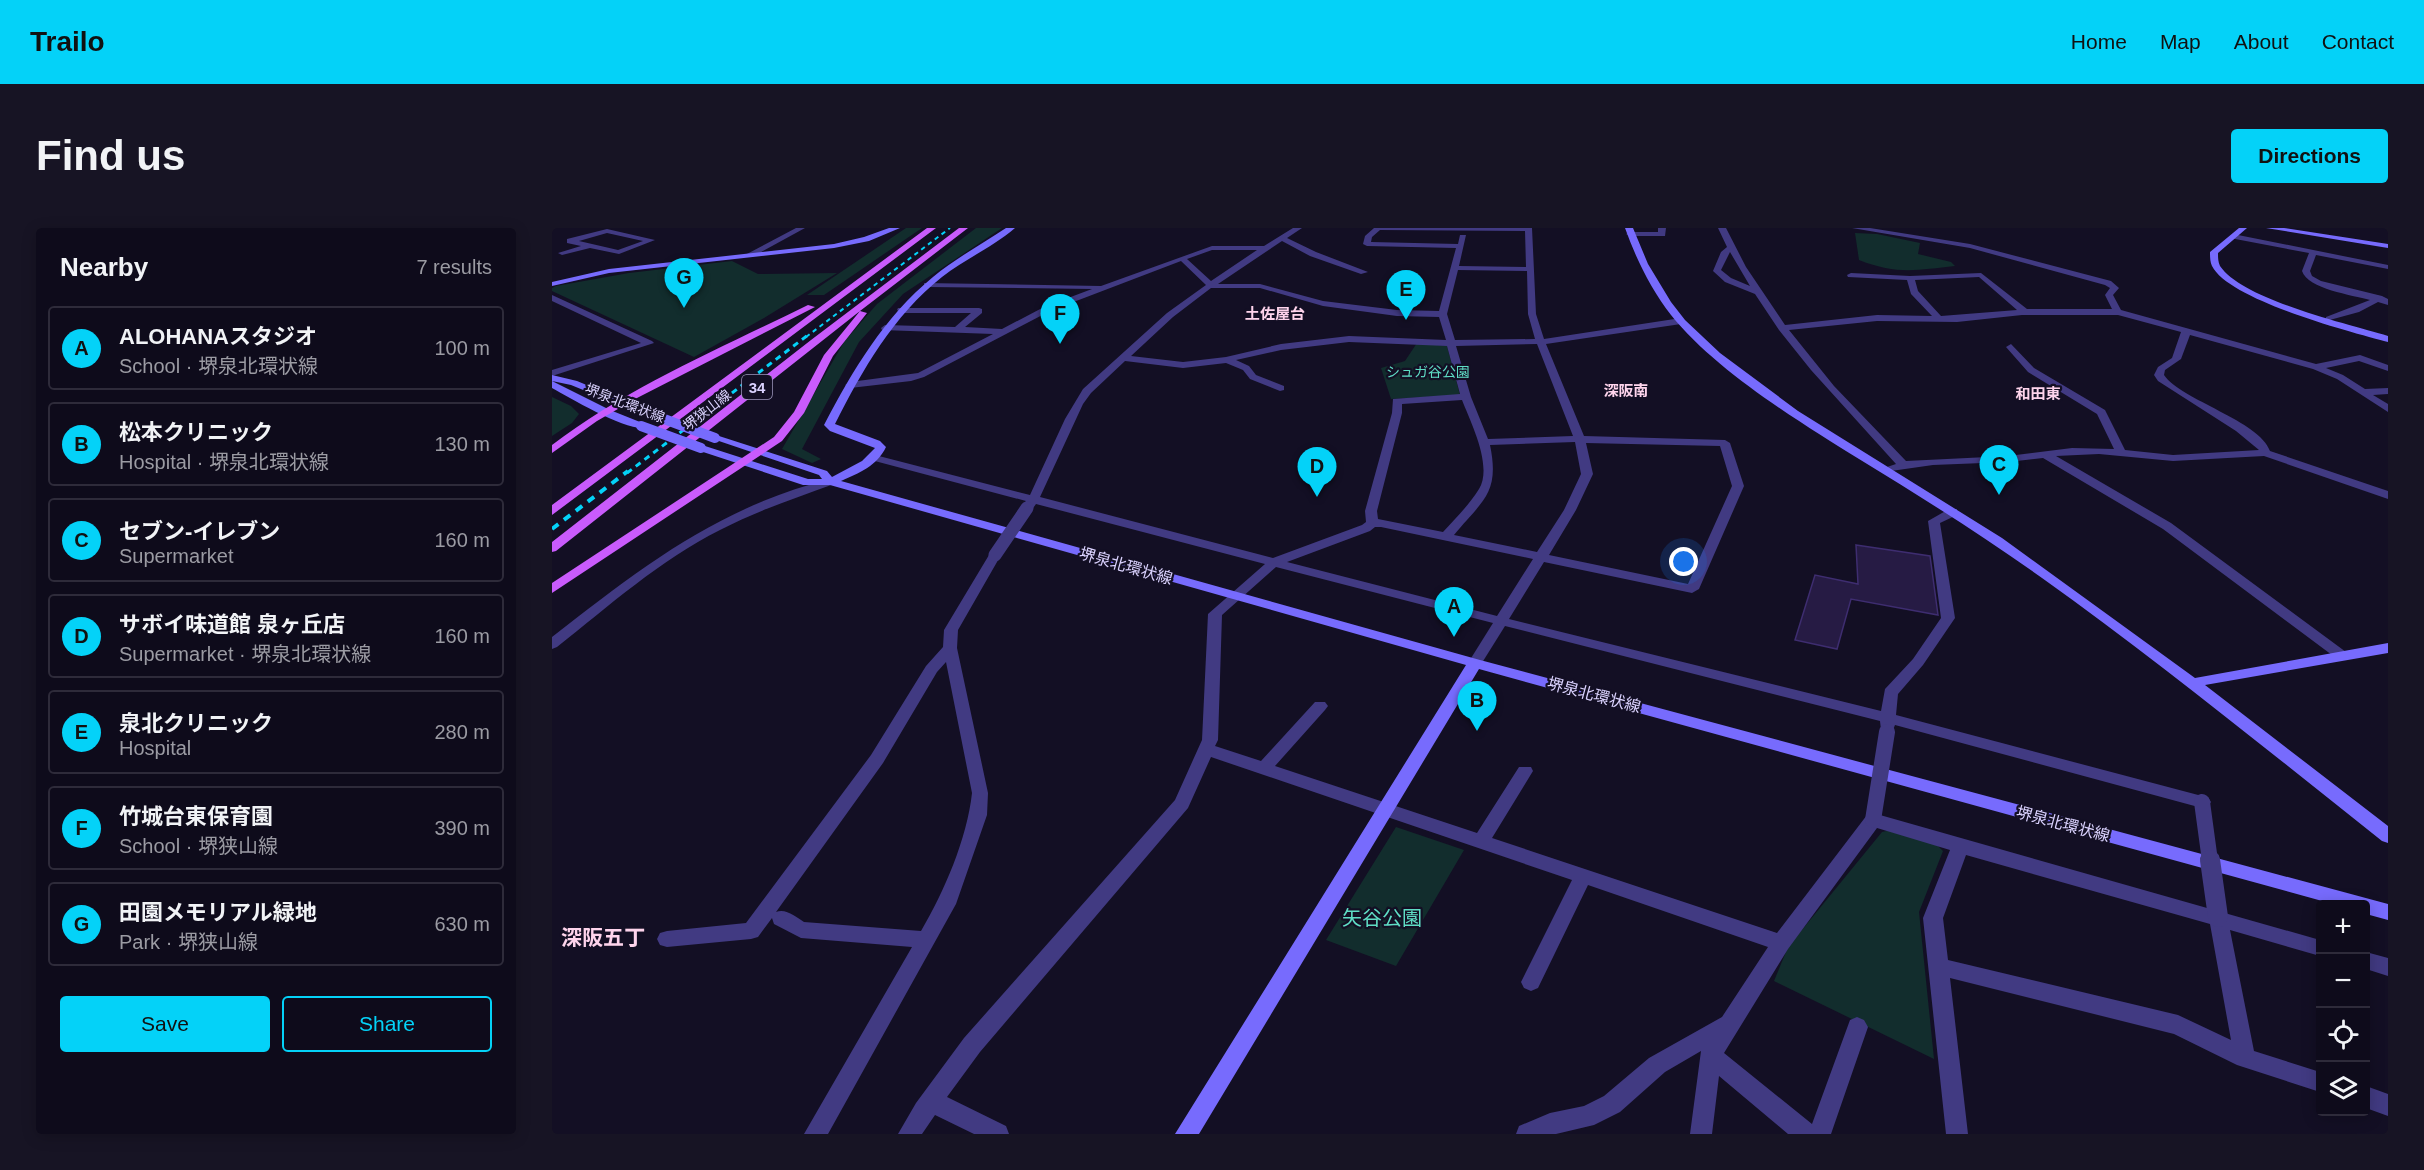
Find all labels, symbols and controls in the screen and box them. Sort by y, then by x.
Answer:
text: Trailo [30,26,105,57]
text: Home [2071,30,2127,53]
text: Map [2160,30,2201,53]
text: About [2234,30,2289,53]
text: Contact [2322,30,2394,53]
button: Directions [2231,129,2388,183]
text: Find us [36,132,185,179]
text: Nearby [60,252,148,282]
text: 7 results [416,256,492,278]
pin: G [664,259,704,308]
pin: E [1386,270,1426,320]
pin: F [1040,294,1080,344]
district label: 土佐屋台 [1245,305,1305,322]
text: ALOHANAスタジオ [119,324,317,349]
text: A [74,337,89,359]
text: 100 m [434,337,490,359]
text: School · 堺泉北環状線 [119,355,318,377]
park label: シュガ谷公園 [1386,364,1470,380]
road number: 34 [742,375,772,399]
street label: 堺泉北環状線 [583,380,667,426]
district label: 深阪南 [1603,382,1649,399]
district label: 和田東 [2015,385,2061,402]
street label: 堺狭山線 [680,386,734,434]
text: 松本クリニック [119,420,273,445]
text: B [74,433,89,455]
text: 130 m [434,433,490,455]
pin: C [1980,446,2018,495]
pin: D [1298,448,1336,497]
text: Hospital · 堺泉北環状線 [119,451,329,473]
text: セブン-イレブン [119,519,280,544]
text: C [74,529,89,551]
text: 160 m [434,529,490,551]
text: Supermarket [119,545,234,567]
street label: 堺泉北環状線 [1078,545,1174,587]
your location [1669,547,1698,576]
pin: A [1434,588,1474,637]
text: サボイ味道館 泉ヶ丘店 [119,612,345,637]
text: D [74,625,89,647]
text: 160 m [434,625,490,647]
text: Supermarket · 堺泉北環状線 [119,643,371,665]
street label: 堺泉北環状線 [1545,674,1643,716]
pin: B [1458,682,1496,731]
text: 泉北クリニック [119,711,273,736]
text: E [75,721,88,743]
text: 280 m [434,721,490,743]
text: Hospital [119,737,191,759]
street label: 堺泉北環状線 [2014,803,2112,845]
text: 竹城台東保育園 [119,804,273,829]
text: F [75,817,88,839]
text: 390 m [434,817,490,839]
text: School · 堺狭山線 [119,835,278,857]
text: 田園メモリアル緑地 [119,900,317,925]
map controls [2316,900,2370,1116]
button: + [2316,900,2370,954]
park label: 矢谷公園 [1342,907,1422,929]
text: G [74,913,89,935]
text: 630 m [434,913,490,935]
district label: 深阪五丁 [561,926,645,949]
text: Park · 堺狭山線 [119,931,258,953]
button: − [2316,954,2370,1008]
button: Save [60,996,270,1052]
button: Share [282,996,492,1052]
button: locate [2316,1008,2370,1062]
button: layers [2316,1062,2370,1116]

